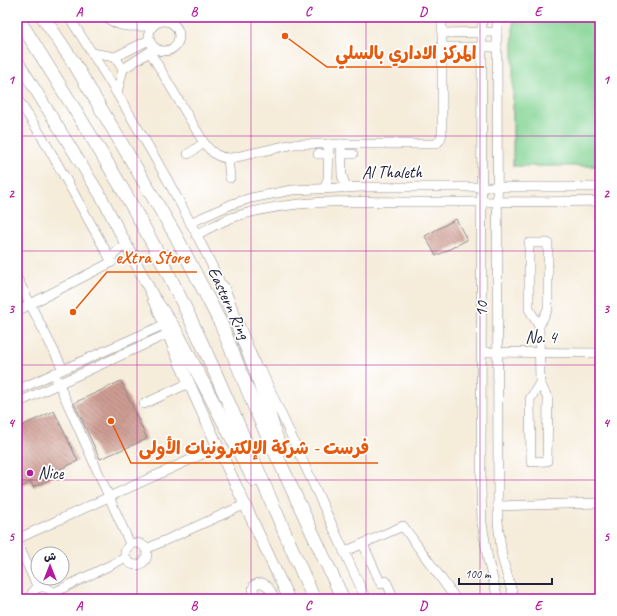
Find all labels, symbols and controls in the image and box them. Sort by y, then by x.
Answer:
text: A [76,4,84,20]
text: B [191,4,199,20]
text: C [305,4,313,20]
text: D [419,4,428,20]
text: E [535,4,544,20]
callout: المركز الاداري بالسلي [327,37,484,67]
text: المركز الاداري بالسلي [336,42,476,69]
text: 1 [8,72,16,88]
text: 1 [603,72,611,88]
street label: Al Thaleth [362,162,423,183]
text: 2 [8,186,15,202]
text: 2 [603,186,610,202]
callout: eXtra Store [107,242,197,272]
text: eXtra Store [115,246,191,268]
street label: Eastern Ring [203,264,255,343]
street label: 10 [471,300,492,317]
text: 3 [8,301,15,317]
text: 3 [603,301,610,317]
street label: No. 4 [525,327,559,348]
text: 4 [8,415,16,431]
text: 4 [603,415,611,431]
callout: فرست - شركة الإلكترونيات الأولى [131,433,378,463]
text: فرست - شركة الإلكترونيات الأولى [139,436,369,460]
place label: Nice [38,463,65,484]
marker: Nice [25,468,35,478]
text: 5 [8,529,15,545]
text: 5 [603,529,610,545]
north arrow [30,546,70,586]
text: ش [44,549,56,563]
scale bar [459,560,552,586]
text: 100 m [465,566,492,582]
text: A [76,598,84,614]
text: B [191,598,199,614]
text: C [305,598,313,614]
text: D [419,598,428,614]
text: E [535,598,544,614]

